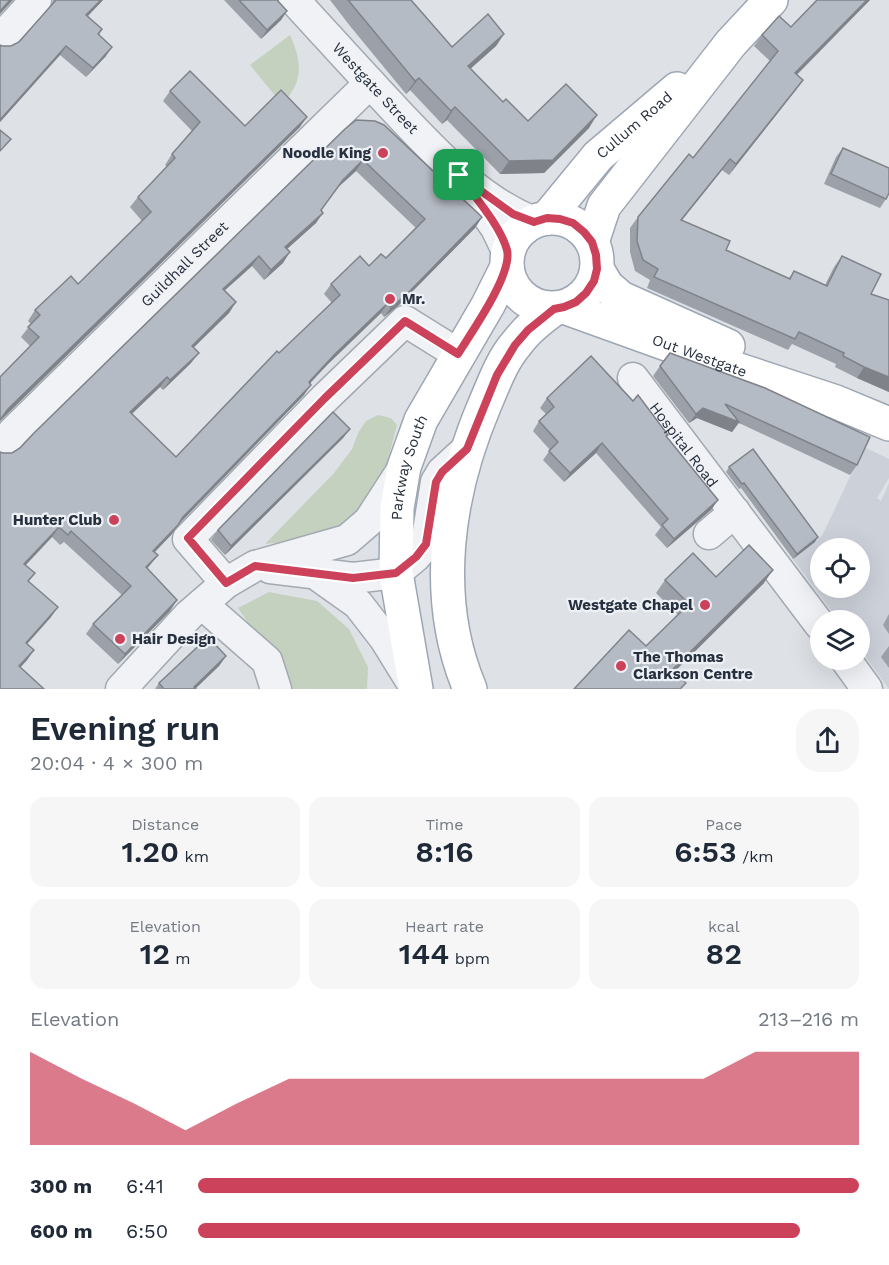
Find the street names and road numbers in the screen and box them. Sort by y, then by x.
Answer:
street label: Westgate Street [328,39,423,138]
street label: Cullum Road [593,88,676,162]
street label: Guildhall Street [137,217,233,311]
street label: Out Westgate [650,330,749,381]
street label: Hospital Road [646,399,722,491]
street label: Parkway South [388,411,431,520]

